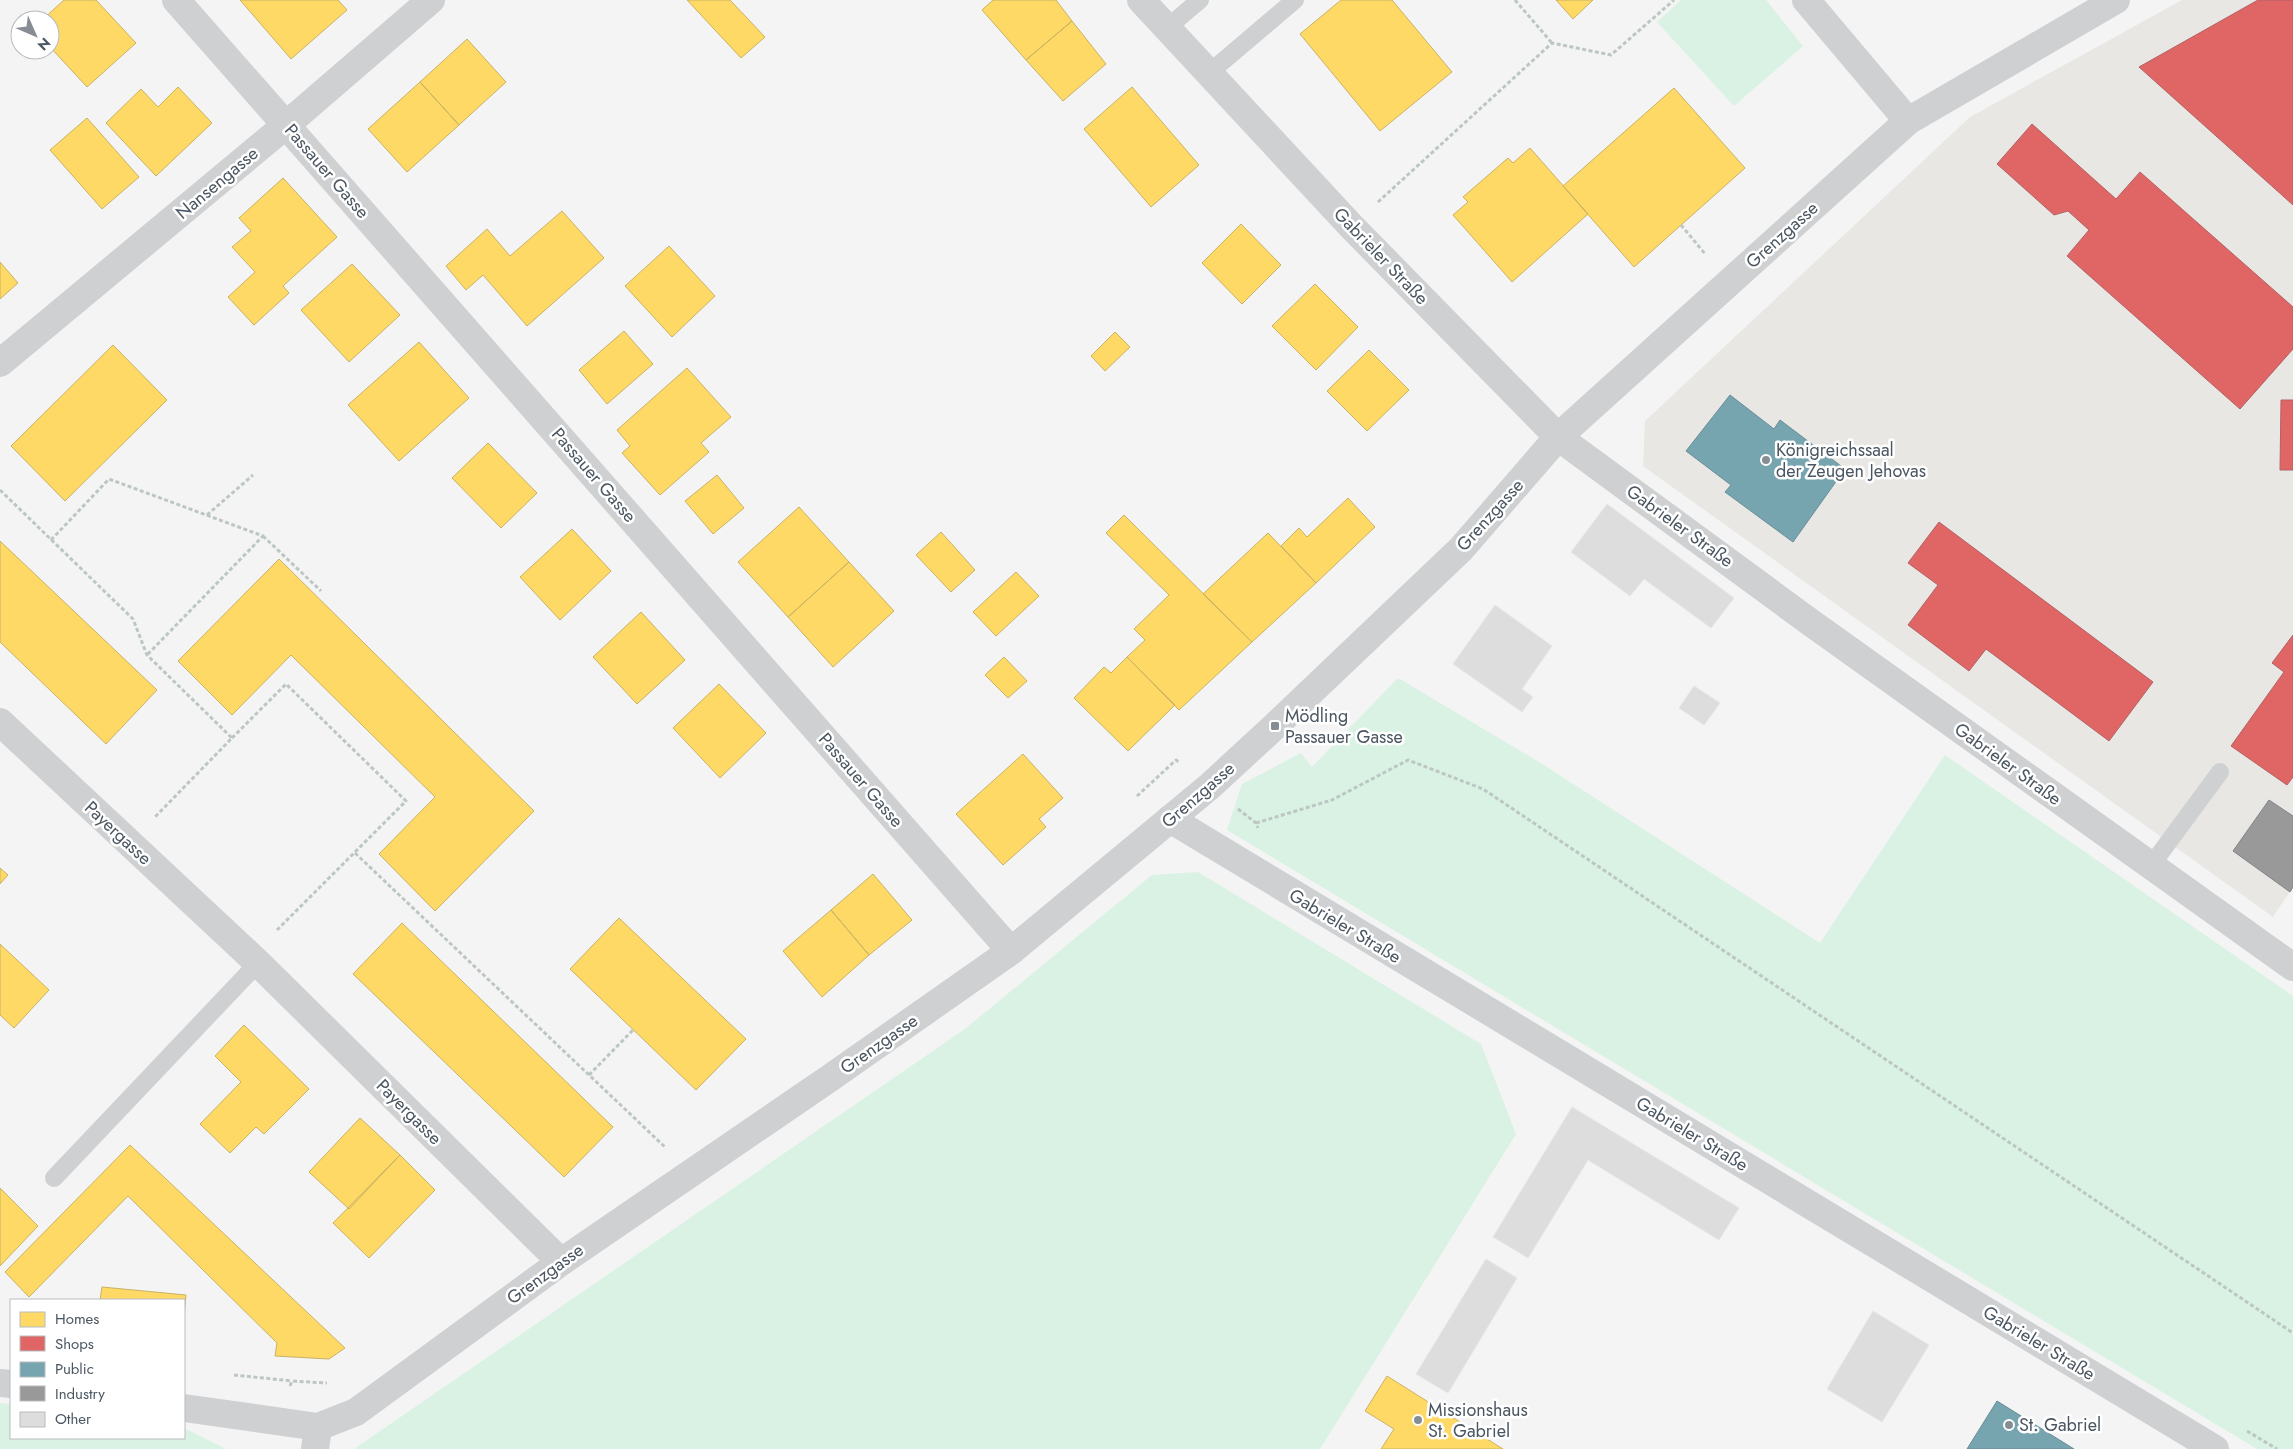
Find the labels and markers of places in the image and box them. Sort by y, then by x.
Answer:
place label: Königreichssaal der Zeugen Jehovas [1776,437,1926,484]
marker: Königreichssaal der Zeugen Jehovas [1760,454,1772,466]
place label: Mödling Passauer Gasse [1285,703,1403,750]
marker: Mödling Passauer Gasse [1269,720,1281,732]
place label: Missionshaus St. Gabriel [1428,1397,1528,1444]
place label: St. Gabriel [2019,1412,2101,1438]
marker: Missionshaus St. Gabriel [1412,1414,1424,1426]
marker: St. Gabriel [2003,1419,2015,1431]

